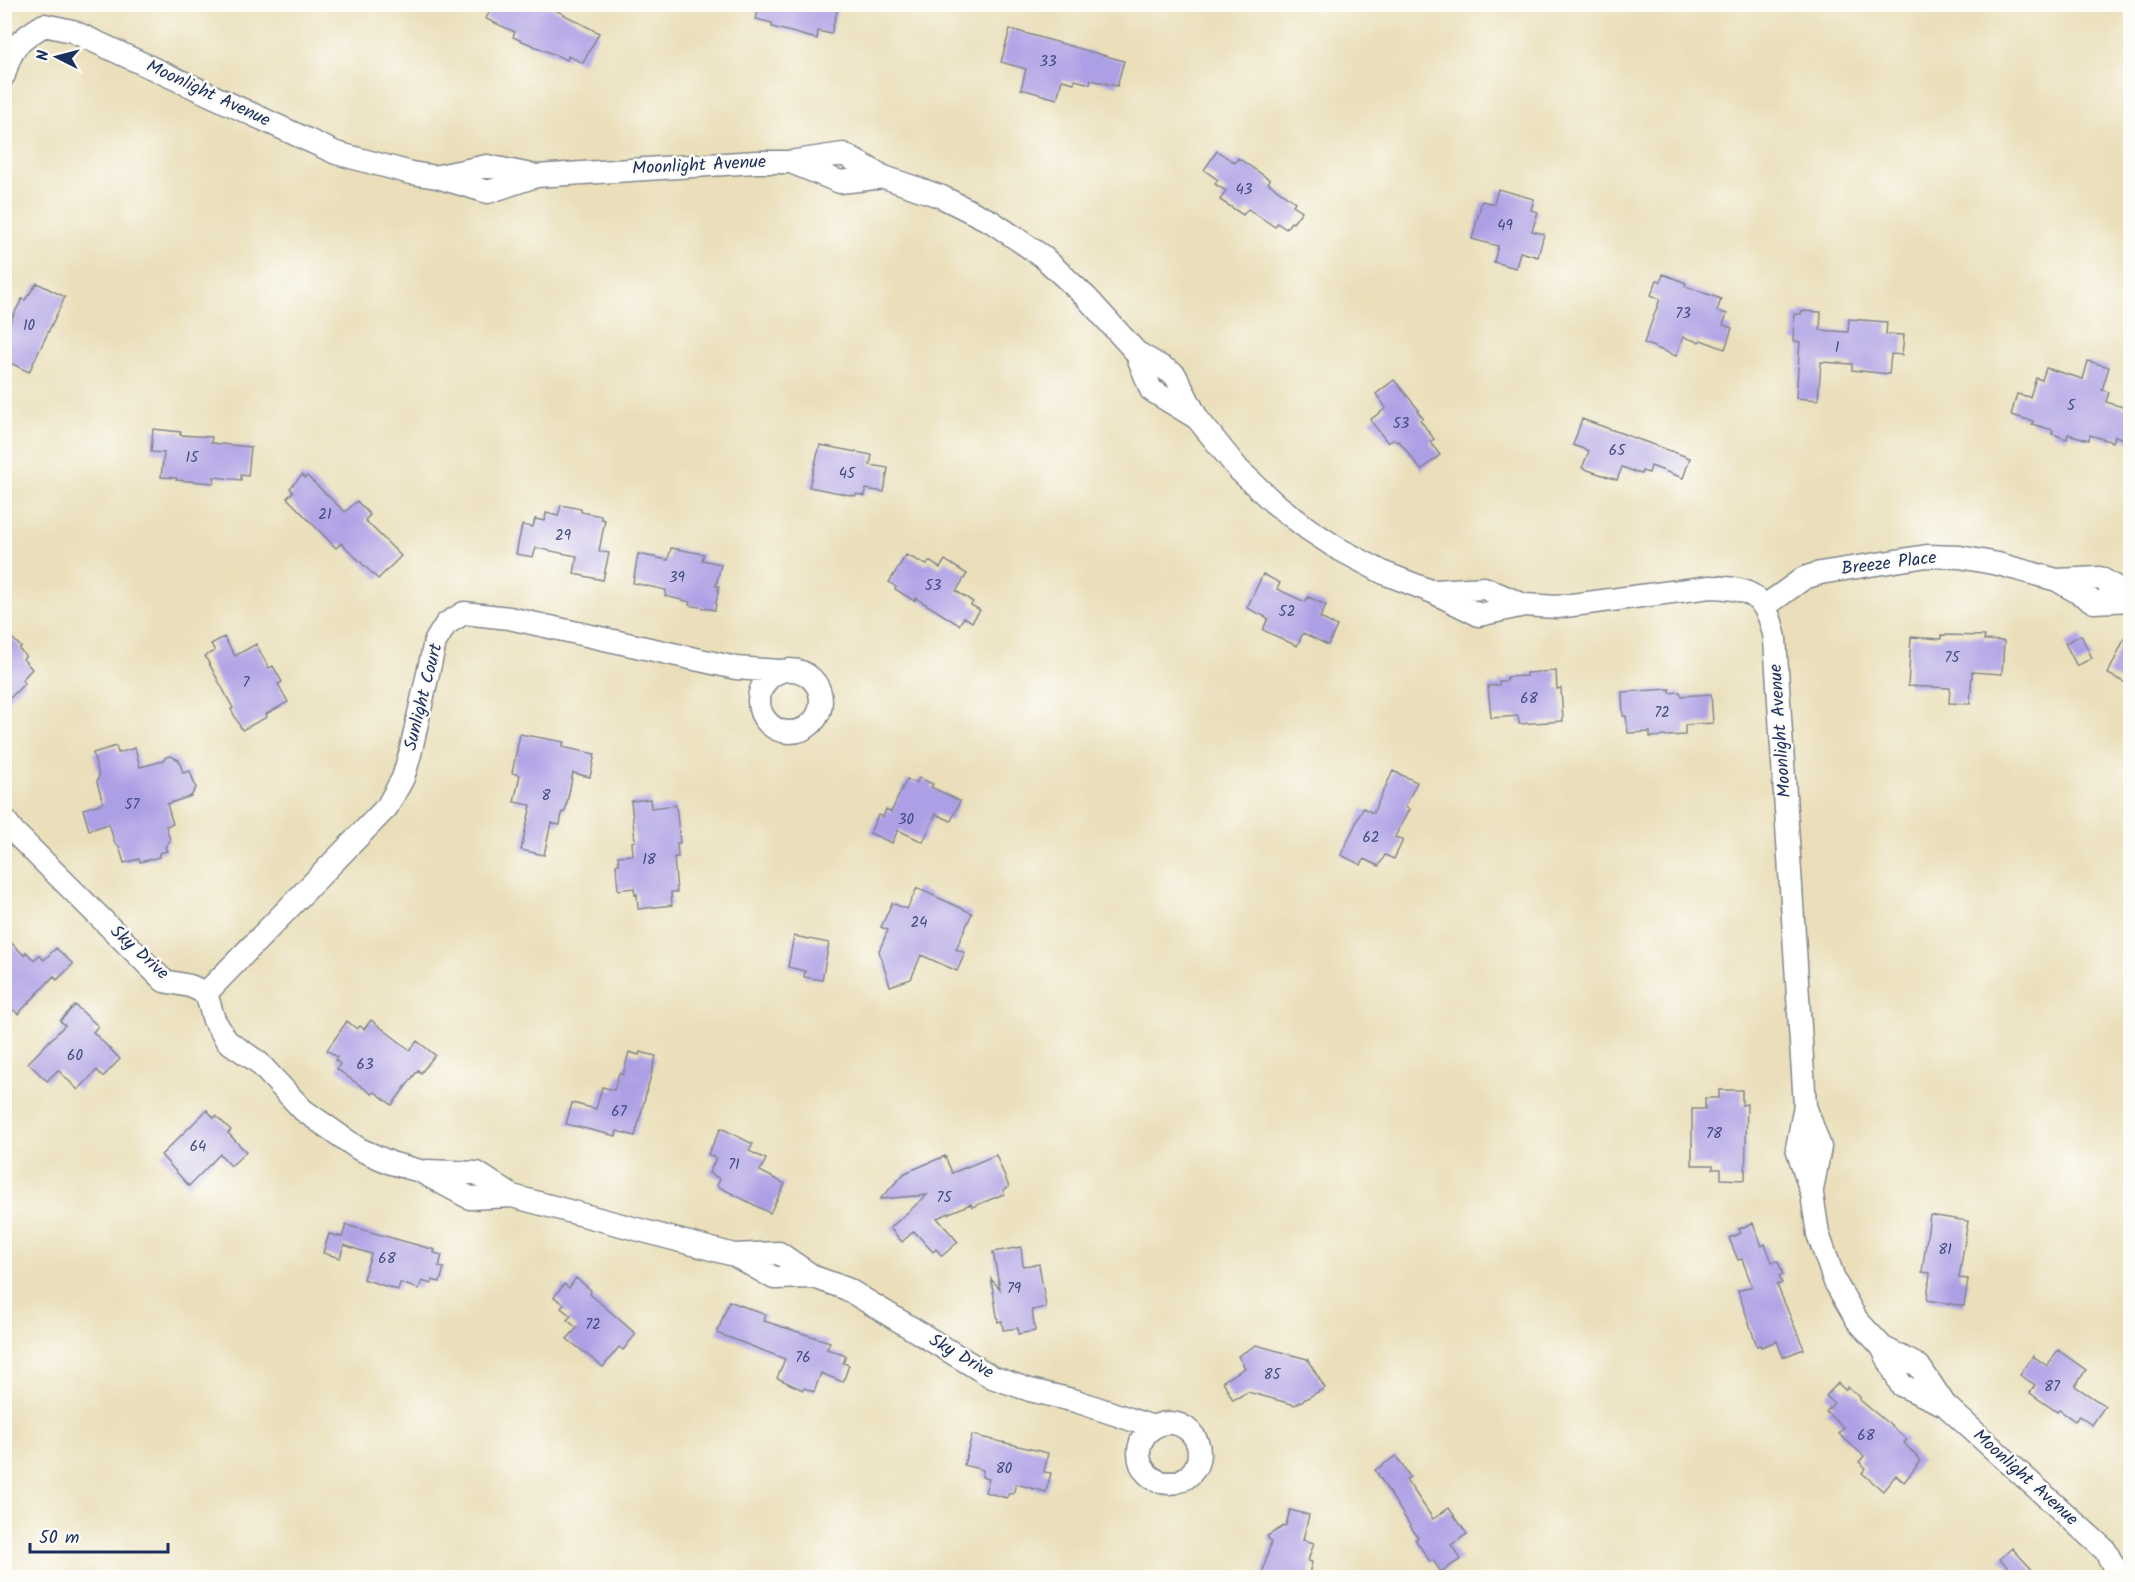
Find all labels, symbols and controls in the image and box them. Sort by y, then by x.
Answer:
north arrow [27,27,87,87]
text: N [31,49,57,62]
house number: 33 [1039,50,1057,74]
street label: Moonlight Avenue [141,53,275,135]
street label: Moonlight Avenue [631,148,767,184]
house number: 43 [1236,178,1253,202]
house number: 49 [1497,214,1513,238]
house number: 73 [1675,302,1691,326]
house number: 10 [23,314,36,338]
house number: 1 [1835,336,1840,360]
house number: 5 [2067,394,2076,418]
house number: 53 [1393,412,1410,436]
house number: 65 [1609,439,1626,463]
house number: 15 [186,446,199,470]
house number: 45 [839,462,856,486]
house number: 21 [318,503,332,527]
house number: 29 [555,524,572,548]
street label: Breeze Place [1840,544,1938,584]
house number: 39 [669,566,686,590]
house number: 53 [925,574,942,598]
house number: 52 [1279,600,1295,624]
street label: Sunlight Court [397,639,452,754]
house number: 75 [1945,646,1960,670]
street label: Moonlight Avenue [1762,663,1800,799]
house number: 7 [243,671,251,695]
house number: 68 [1520,687,1539,711]
house number: 72 [1654,701,1670,725]
house number: 8 [541,784,551,808]
house number: 57 [125,793,141,817]
house number: 30 [898,808,915,832]
house number: 62 [1362,826,1380,850]
house number: 18 [642,848,657,872]
house number: 24 [911,911,927,935]
street label: Sky Drive [103,918,175,988]
house number: 60 [67,1044,83,1068]
house number: 63 [357,1053,374,1077]
house number: 67 [611,1100,628,1124]
house number: 78 [1706,1122,1723,1146]
house number: 64 [190,1135,206,1159]
house number: 71 [728,1153,740,1177]
house number: 75 [937,1186,952,1210]
house number: 81 [1938,1238,1952,1262]
house number: 68 [378,1247,397,1271]
house number: 79 [1007,1277,1022,1301]
house number: 72 [585,1313,601,1337]
street label: Sky Drive [923,1327,999,1387]
house number: 76 [795,1346,811,1370]
house number: 85 [1263,1363,1281,1387]
house number: 87 [2044,1375,2061,1399]
street label: Moonlight Avenue [1965,1422,2085,1534]
house number: 68 [1857,1424,1876,1448]
house number: 80 [996,1457,1013,1481]
scale bar [30,1516,168,1554]
text: 50 m [39,1524,79,1553]

